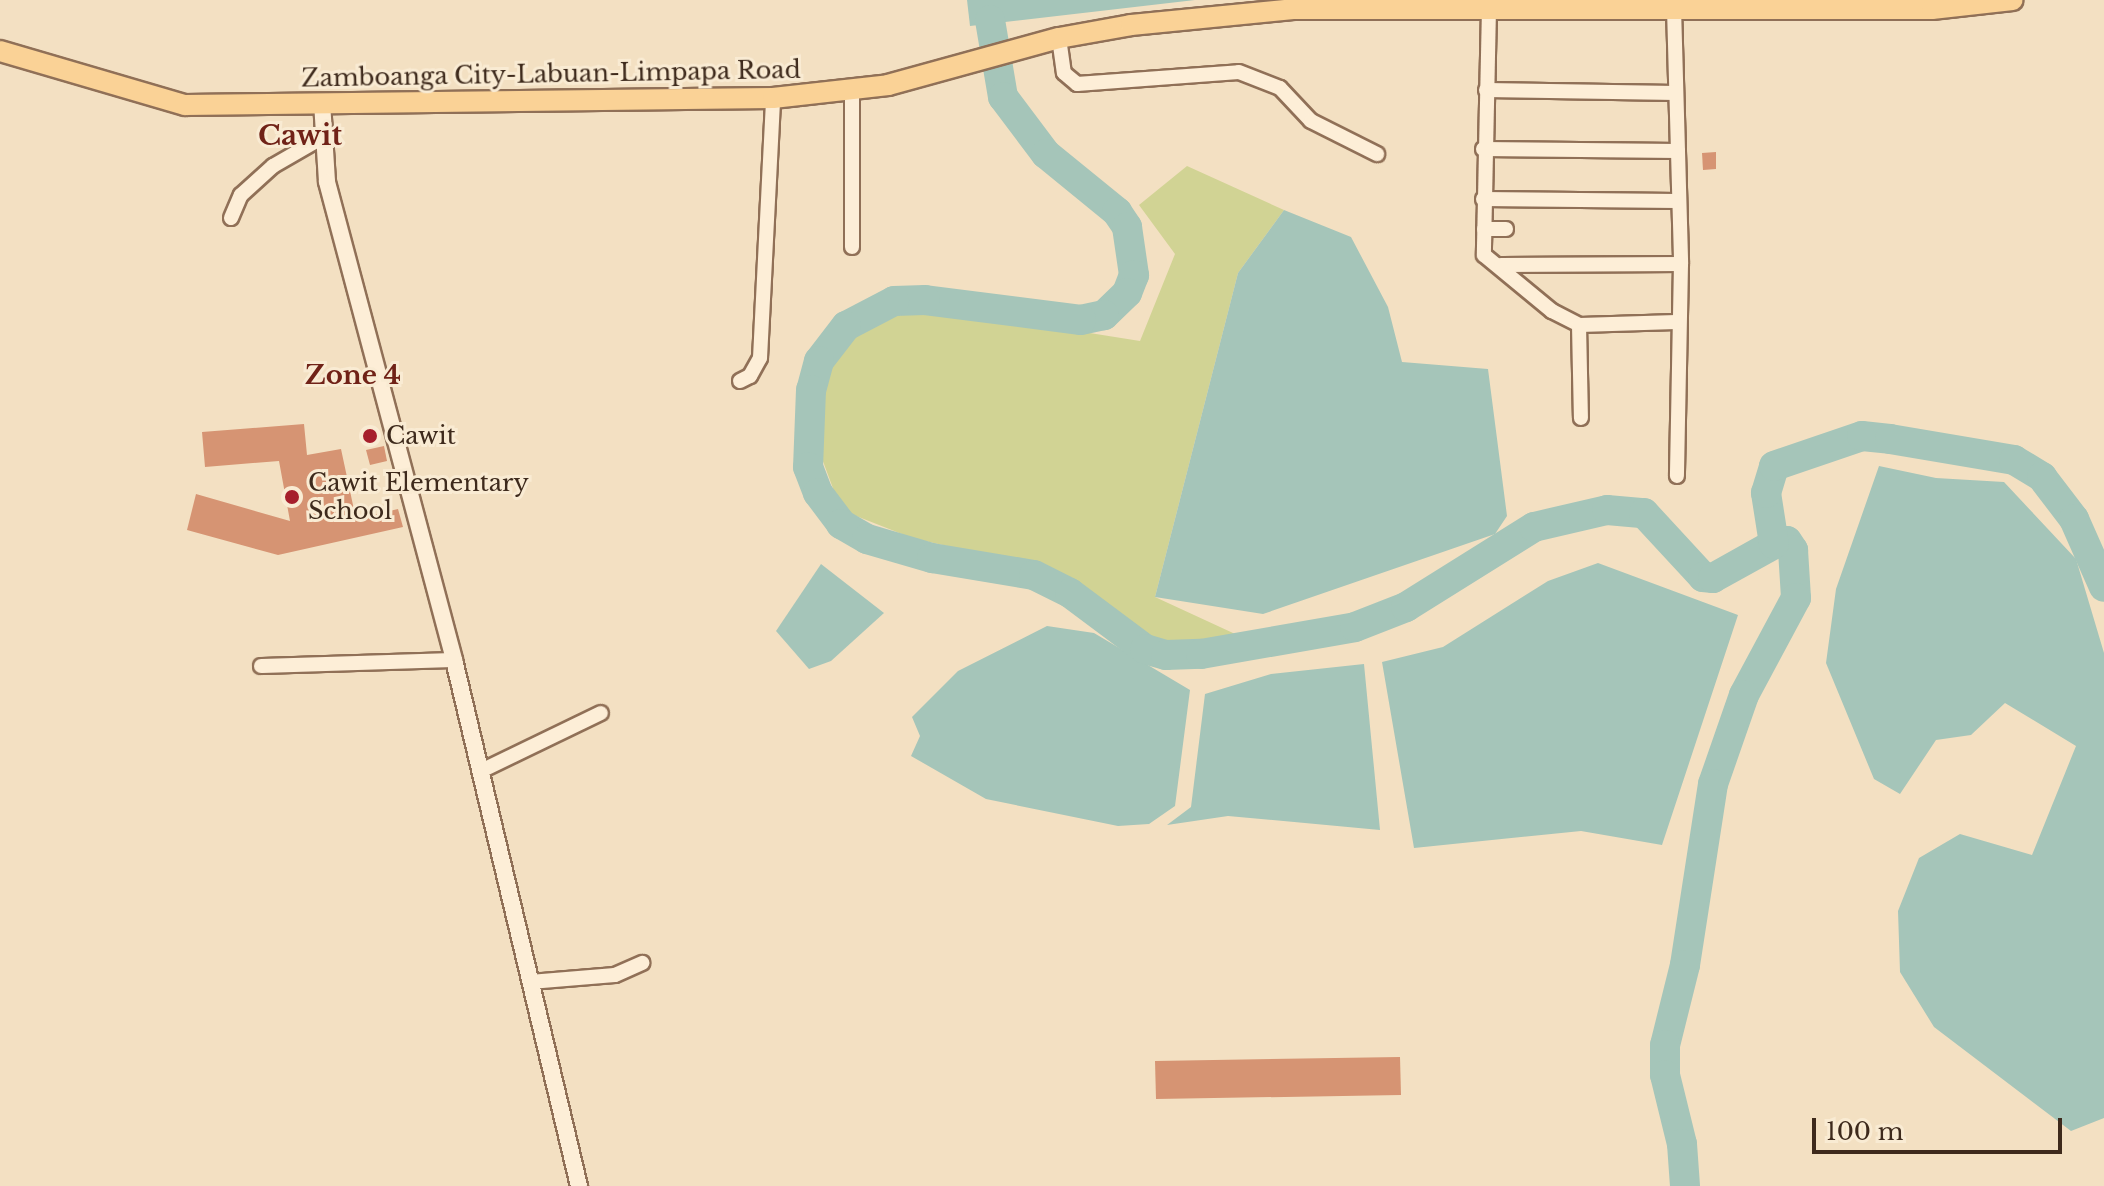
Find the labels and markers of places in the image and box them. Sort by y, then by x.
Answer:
place label: Cawit [386,422,456,450]
marker: Cawit [361,427,379,445]
place label: Cawit Elementary School [308,469,529,525]
marker: Cawit Elementary School [283,488,301,506]

